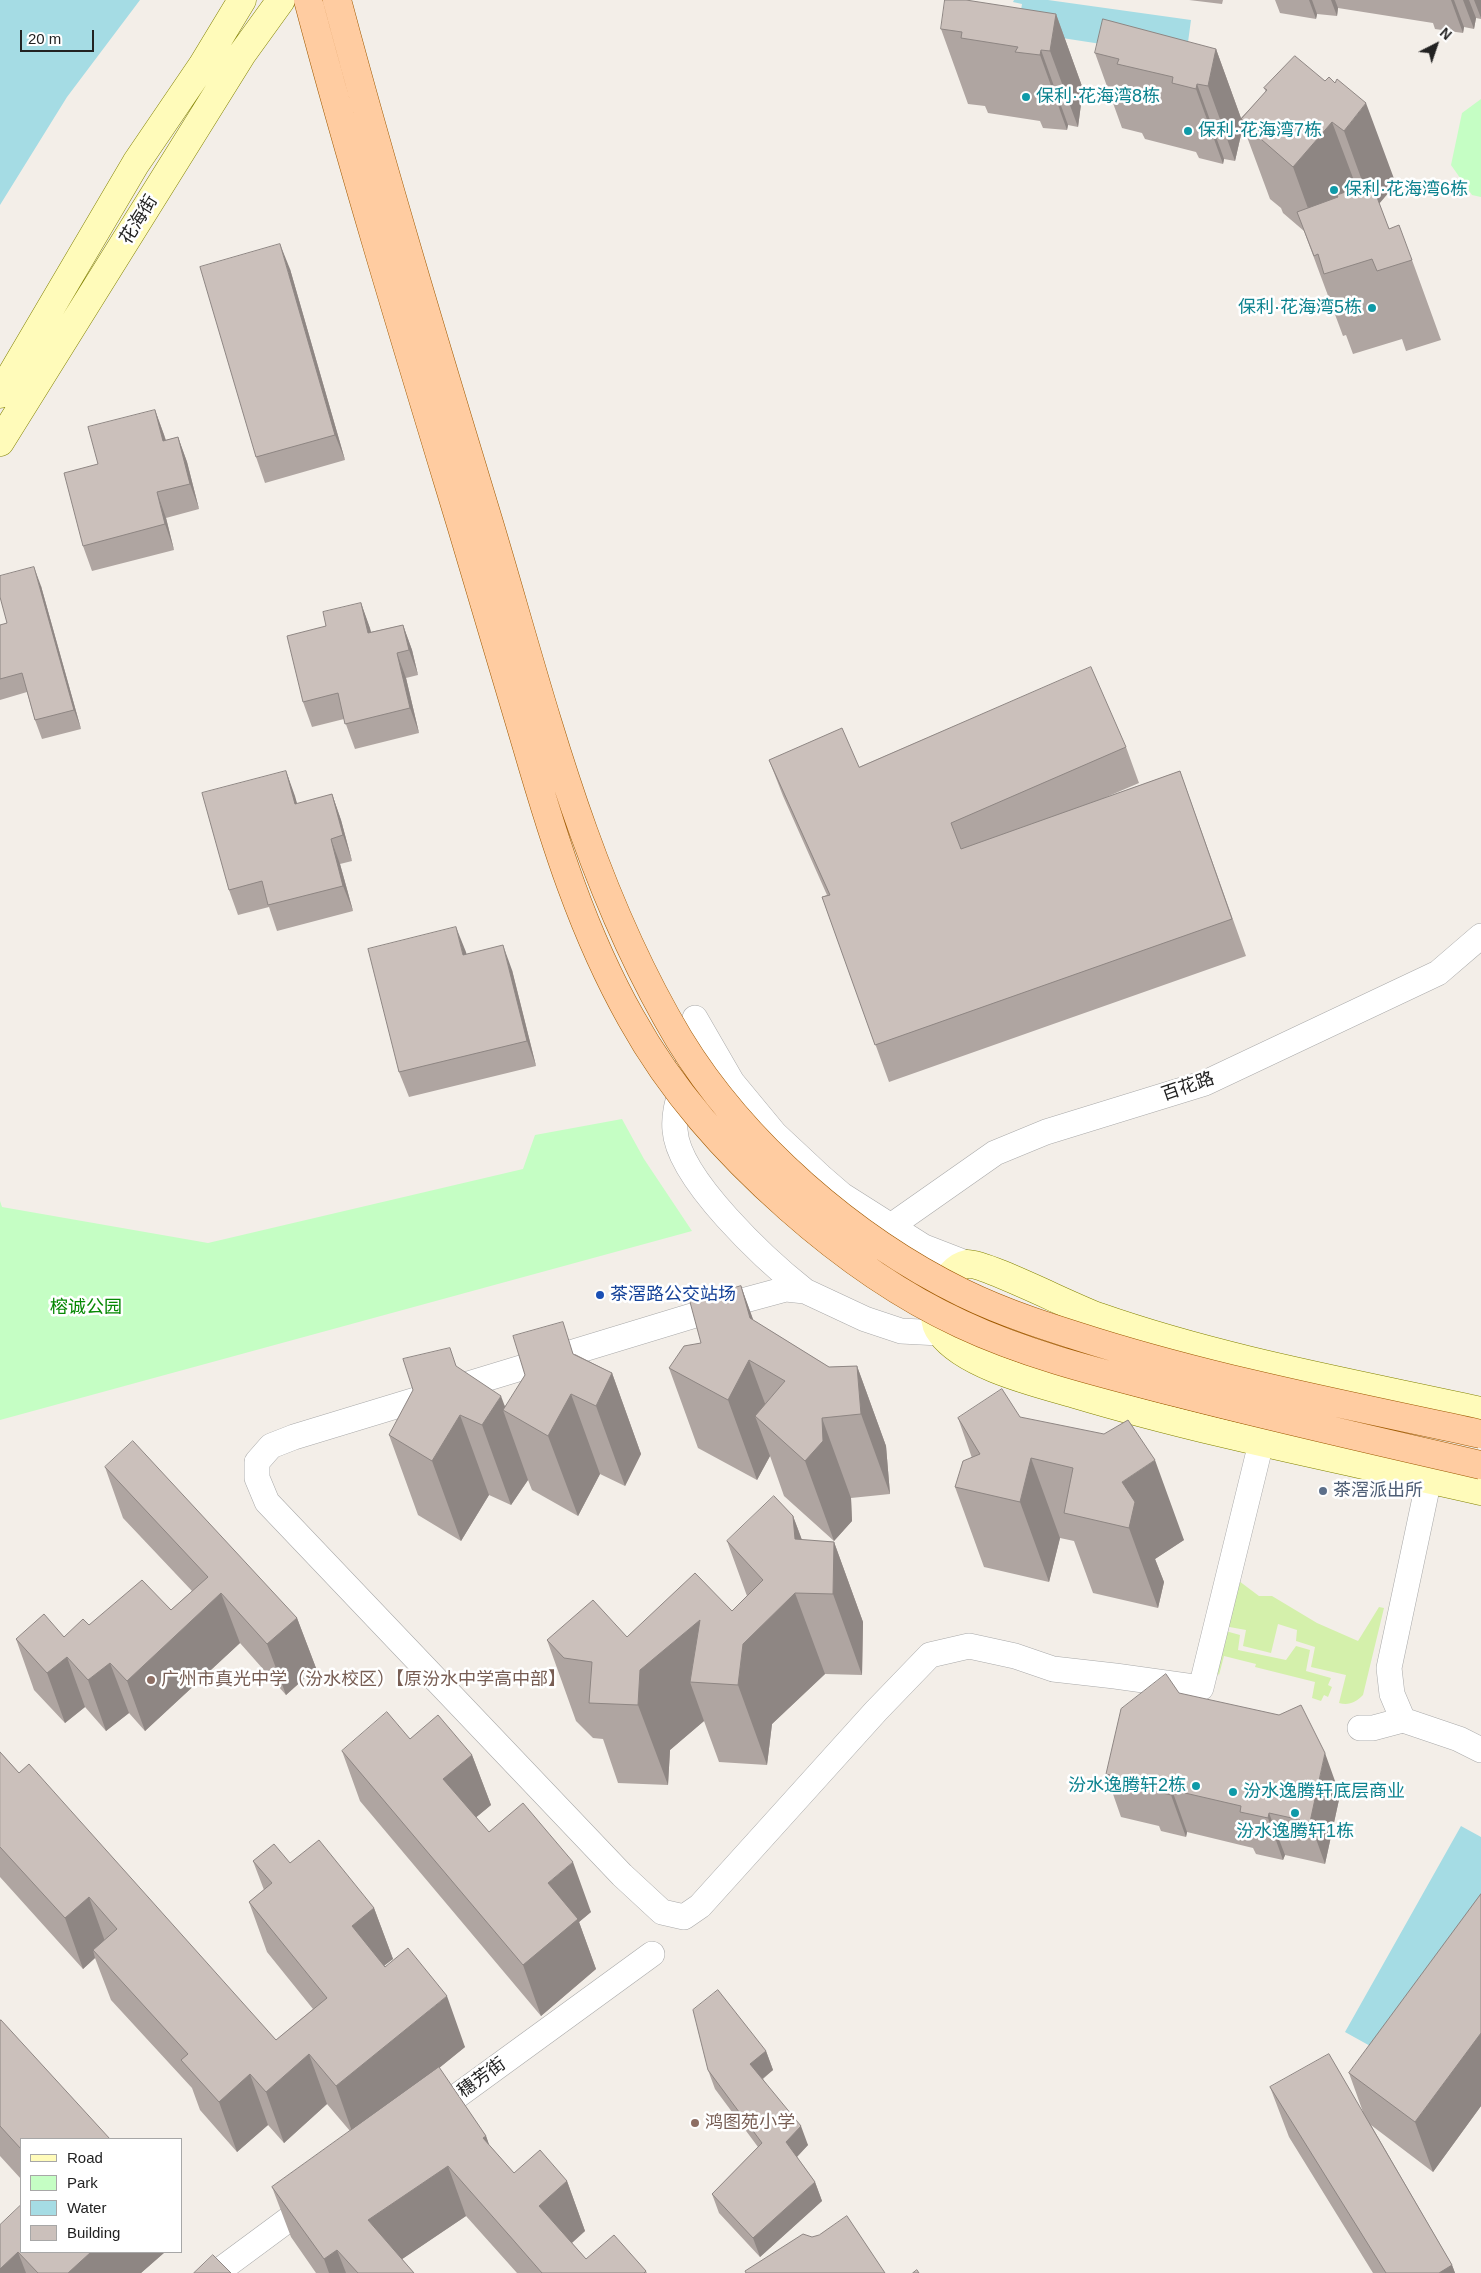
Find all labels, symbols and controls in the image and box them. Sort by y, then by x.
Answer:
scale bar [22,20,96,52]
north arrow [1411,20,1461,70]
text: N [1437,24,1455,43]
text: 20 m [28,30,61,47]
place label: 保利·花海湾8栋 [1036,86,1160,108]
marker: 保利·花海湾8栋 [1020,91,1032,103]
place label: 保利·花海湾7栋 [1198,120,1322,142]
marker: 保利·花海湾7栋 [1182,125,1194,137]
place label: 保利·花海湾6栋 [1344,179,1468,201]
marker: 保利·花海湾6栋 [1328,184,1340,196]
street label: 花海街 [116,191,162,249]
place label: 保利·花海湾5栋 [1238,297,1362,319]
marker: 保利·花海湾5栋 [1366,302,1378,314]
street label: 百花路 [1159,1068,1217,1106]
place label: 茶滘路公交站场 [610,1284,736,1306]
marker: 茶滘路公交站场 [594,1289,606,1301]
park label: 榕诚公园 [50,1297,122,1319]
place label: 茶滘派出所 [1333,1480,1423,1502]
marker: 茶滘派出所 [1317,1485,1329,1497]
place label: 广州市真光中学（汾水校区）【原汾水中学高中部】 [161,1669,566,1691]
marker: 广州市真光中学（汾水校区）【原汾水中学高中部】 [145,1674,157,1686]
place label: 汾水逸腾轩2栋 [1068,1775,1186,1797]
marker: 汾水逸腾轩2栋 [1190,1780,1202,1792]
place label: 汾水逸腾轩底层商业 [1243,1781,1405,1803]
marker: 汾水逸腾轩底层商业 [1227,1786,1239,1798]
marker: 汾水逸腾轩1栋 [1289,1807,1301,1819]
place label: 汾水逸腾轩1栋 [1236,1821,1354,1843]
street label: 穗芳街 [454,2053,510,2103]
place label: 鸿图苑小学 [705,2112,795,2134]
marker: 鸿图苑小学 [689,2117,701,2129]
legend [20,2138,182,2253]
text: Road [67,2149,103,2166]
text: Park [67,2174,98,2191]
text: Water [67,2199,106,2216]
text: Building [67,2224,120,2241]

